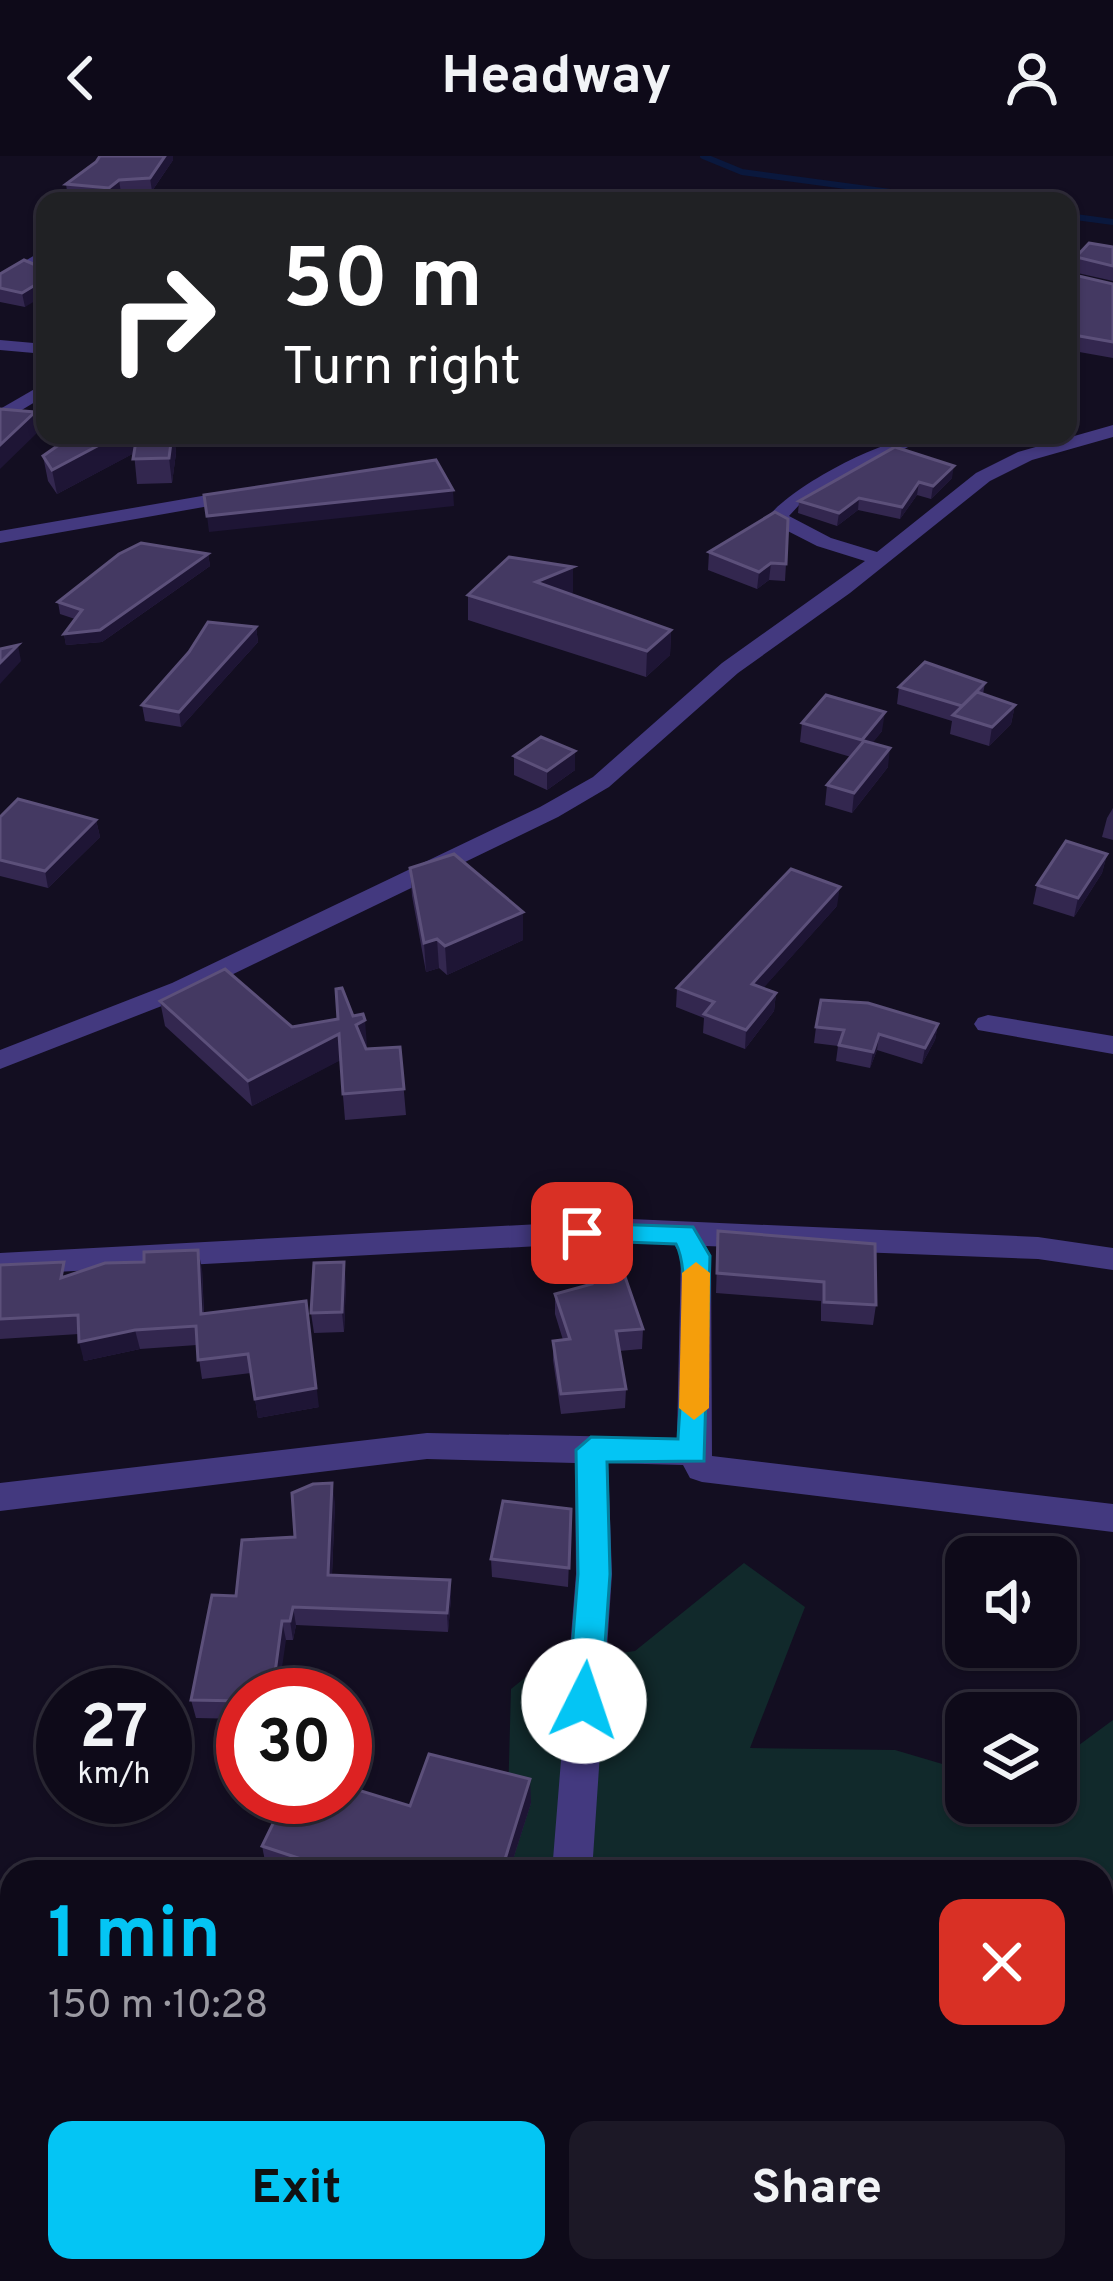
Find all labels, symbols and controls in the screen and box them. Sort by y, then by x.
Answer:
text: Headway [441,44,672,113]
icon: back [48,45,114,111]
icon: person [999,45,1065,111]
text: 50 m [282,231,483,337]
icon: right [84,240,240,396]
text: Turn right [282,335,521,404]
pin [531,1182,633,1284]
icon: arrive [549,1200,615,1266]
map controls [945,1536,1077,1824]
button: sound [945,1536,1077,1668]
position arrow [521,1638,647,1764]
speed limit sign: 30 [216,1668,372,1824]
button: layers [945,1692,1077,1824]
text: 27 [80,1693,148,1769]
text: km/h [78,1757,150,1794]
text: 1 min [48,1892,221,1984]
button: close [939,1899,1065,2025]
text: 150 m · 10:28 [48,1983,268,2032]
button: Exit [48,2121,545,2259]
button: Share [569,2121,1065,2259]

